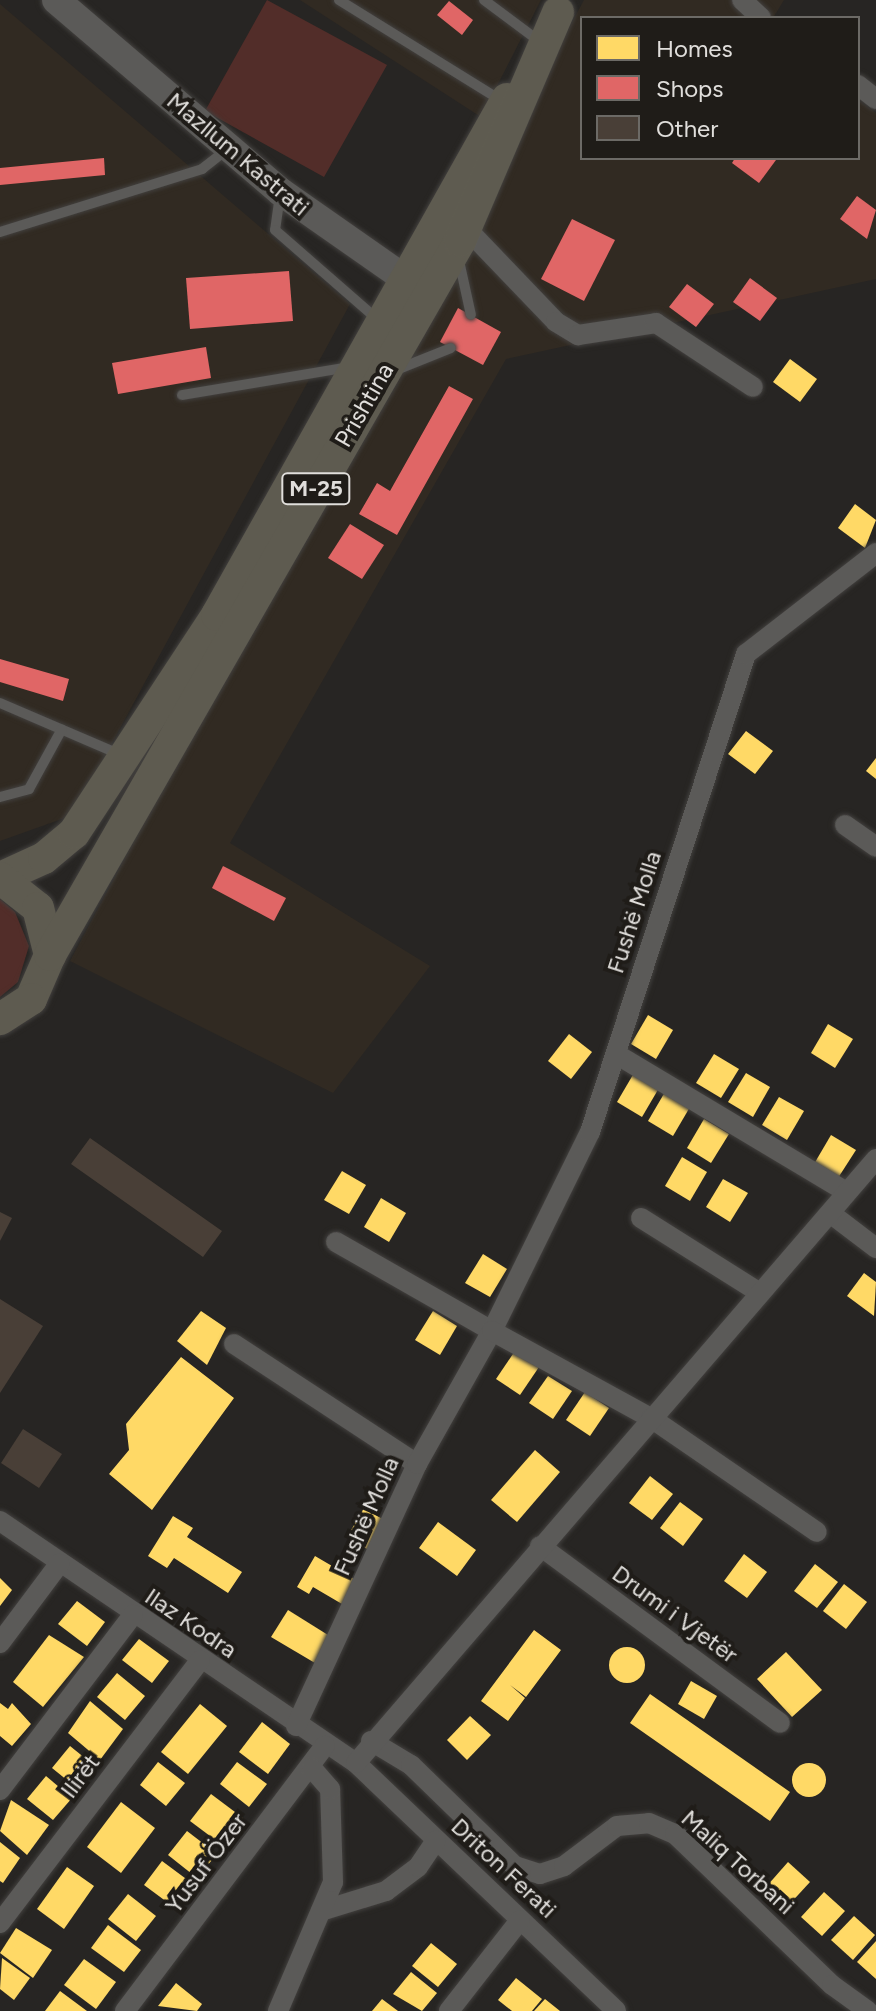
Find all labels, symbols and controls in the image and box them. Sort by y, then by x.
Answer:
legend [580,16,860,160]
text: Homes [656,34,733,63]
text: Shops [656,74,723,103]
street label: Mazllum Kastrati [161,86,315,222]
text: Other [656,114,718,143]
street label: Prishtina [328,358,400,452]
road number: M-25 [280,471,352,507]
street label: Fushë Molla [601,847,667,977]
street label: Fushë Molla [327,1452,405,1580]
street label: Drumi i Vjetër [607,1559,743,1669]
street label: Ilaz Kodra [140,1582,242,1664]
street label: Ilirët [54,1748,106,1804]
street label: Maliq Torbani [676,1804,800,1920]
street label: Yusuf Özer [159,1807,253,1919]
street label: Driton Ferati [445,1812,563,1924]

